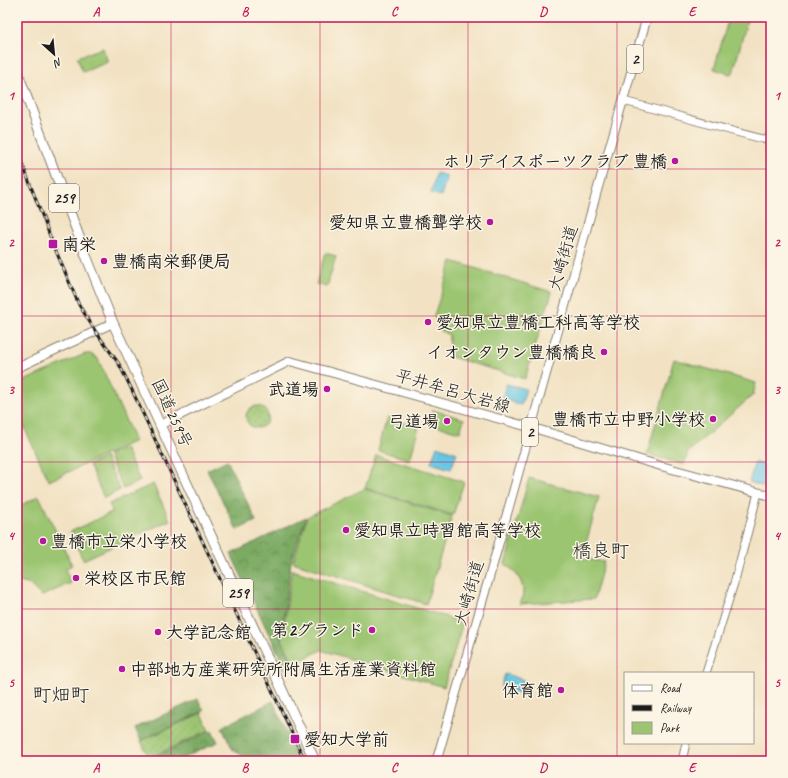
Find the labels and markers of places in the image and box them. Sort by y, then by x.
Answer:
place label: ホリデイスポーツクラブ 豊橋 [443,151,667,172]
marker: ホリデイスポーツクラブ 豊橋 [670,156,680,166]
place label: 愛知県立豊橋聾学校 [329,212,482,233]
marker: 愛知県立豊橋聾学校 [485,217,495,227]
place label: 南栄 [62,234,96,255]
marker: 南栄 [47,238,59,250]
place label: 豊橋南栄郵便局 [112,251,231,272]
marker: 豊橋南栄郵便局 [99,256,109,266]
place label: 愛知県立豊橋工科高等学校 [436,312,640,333]
marker: 愛知県立豊橋工科高等学校 [423,317,433,327]
place label: イオンタウン豊橋橋良 [426,342,596,363]
marker: イオンタウン豊橋橋良 [599,347,609,357]
place label: 武道場 [268,379,319,400]
marker: 武道場 [322,384,332,394]
place label: 豊橋市立中野小学校 [552,409,705,430]
place label: 弓道場 [388,411,439,432]
marker: 豊橋市立中野小学校 [708,414,718,424]
marker: 弓道場 [442,416,452,426]
place label: 愛知県立時習館高等学校 [354,520,541,541]
marker: 愛知県立時習館高等学校 [341,525,351,535]
place label: 豊橋市立栄小学校 [51,531,187,552]
marker: 豊橋市立栄小学校 [38,536,48,546]
place label: 栄校区市民館 [84,568,186,589]
marker: 栄校区市民館 [71,573,81,583]
place label: 第2グランド [271,620,364,641]
place label: 大学記念館 [166,622,251,643]
marker: 第2グランド [367,625,377,635]
marker: 大学記念館 [153,627,163,637]
place label: 中部地方産業研究所附属生活産業資料館 [130,659,436,680]
marker: 中部地方産業研究所附属生活産業資料館 [117,664,127,674]
place label: 体育館 [502,680,553,701]
marker: 体育館 [556,685,566,695]
place label: 愛知大学前 [304,729,389,750]
marker: 愛知大学前 [289,733,301,745]

